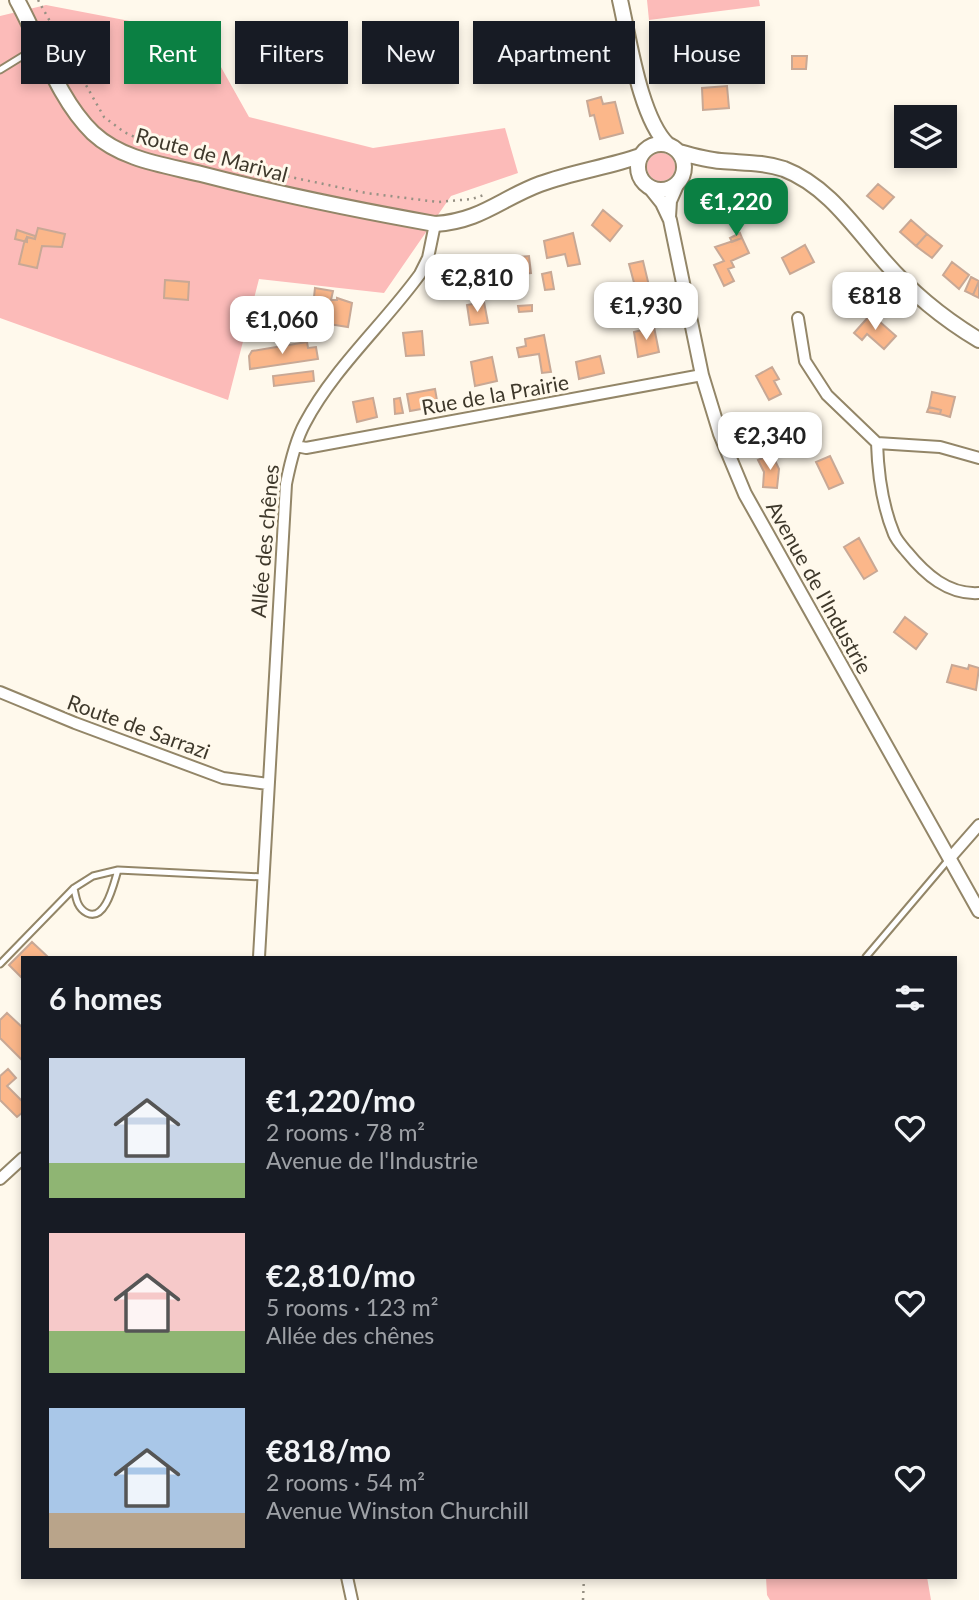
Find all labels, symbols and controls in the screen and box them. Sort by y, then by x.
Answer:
chip: Buy [21,21,110,84]
chip: Rent [124,21,221,84]
chip: Filters [235,21,348,84]
chip: New [362,21,459,84]
chip: Apartment [473,21,635,84]
chip: House [649,21,765,84]
map controls [894,105,957,168]
button: layers [894,105,957,168]
street label: Route de Marival [133,122,291,186]
pin: €1,220 [679,178,793,238]
text: €1,220 [700,187,772,215]
pin: €2,810 [420,254,534,314]
text: €2,810 [441,263,513,291]
pin: €818 [834,272,916,332]
text: €818 [848,281,902,309]
pin: €1,930 [589,282,703,342]
text: €1,930 [610,291,682,319]
pin: €1,060 [225,296,339,356]
text: €1,060 [246,305,318,333]
street label: Rue de la Prairie [419,369,571,419]
pin: €2,340 [713,412,827,472]
text: €2,340 [734,421,806,449]
street label: Allée des chênes [245,463,283,619]
street label: Avenue de l'Industrie [762,496,878,678]
street label: Route de Sarrazi [64,689,214,763]
icon: filters [891,979,929,1017]
text: 6 homes [49,980,162,1016]
text: €1,220/mo [266,1082,415,1118]
icon: home [105,1086,189,1170]
icon: heart [891,1109,929,1147]
text: 2 rooms · 78 m² [266,1118,425,1146]
text: Avenue de l'Industrie [266,1146,478,1174]
text: €2,810/mo [266,1257,415,1293]
icon: home [105,1261,189,1345]
icon: heart [891,1284,929,1322]
text: 5 rooms · 123 m² [266,1293,438,1321]
text: Allée des chênes [266,1321,434,1349]
text: €818/mo [266,1432,391,1468]
icon: home [105,1436,189,1520]
icon: heart [891,1459,929,1497]
text: 2 rooms · 54 m² [266,1468,425,1496]
text: Avenue Winston Churchill [266,1496,529,1524]

